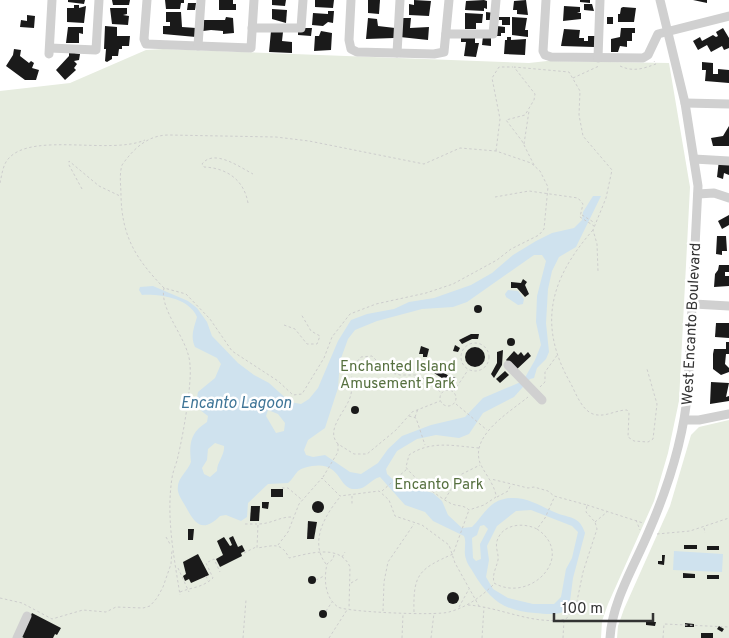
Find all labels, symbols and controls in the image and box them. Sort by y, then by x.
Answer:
street label: West Encanto Boulevard [679,242,706,406]
park label: Enchanted Island Amusement Park [340,358,456,394]
water label: Encanto Lagoon [180,394,292,414]
park label: Encanto Park [394,476,484,495]
scale bar [554,590,653,622]
text: 100 m [562,600,603,619]

